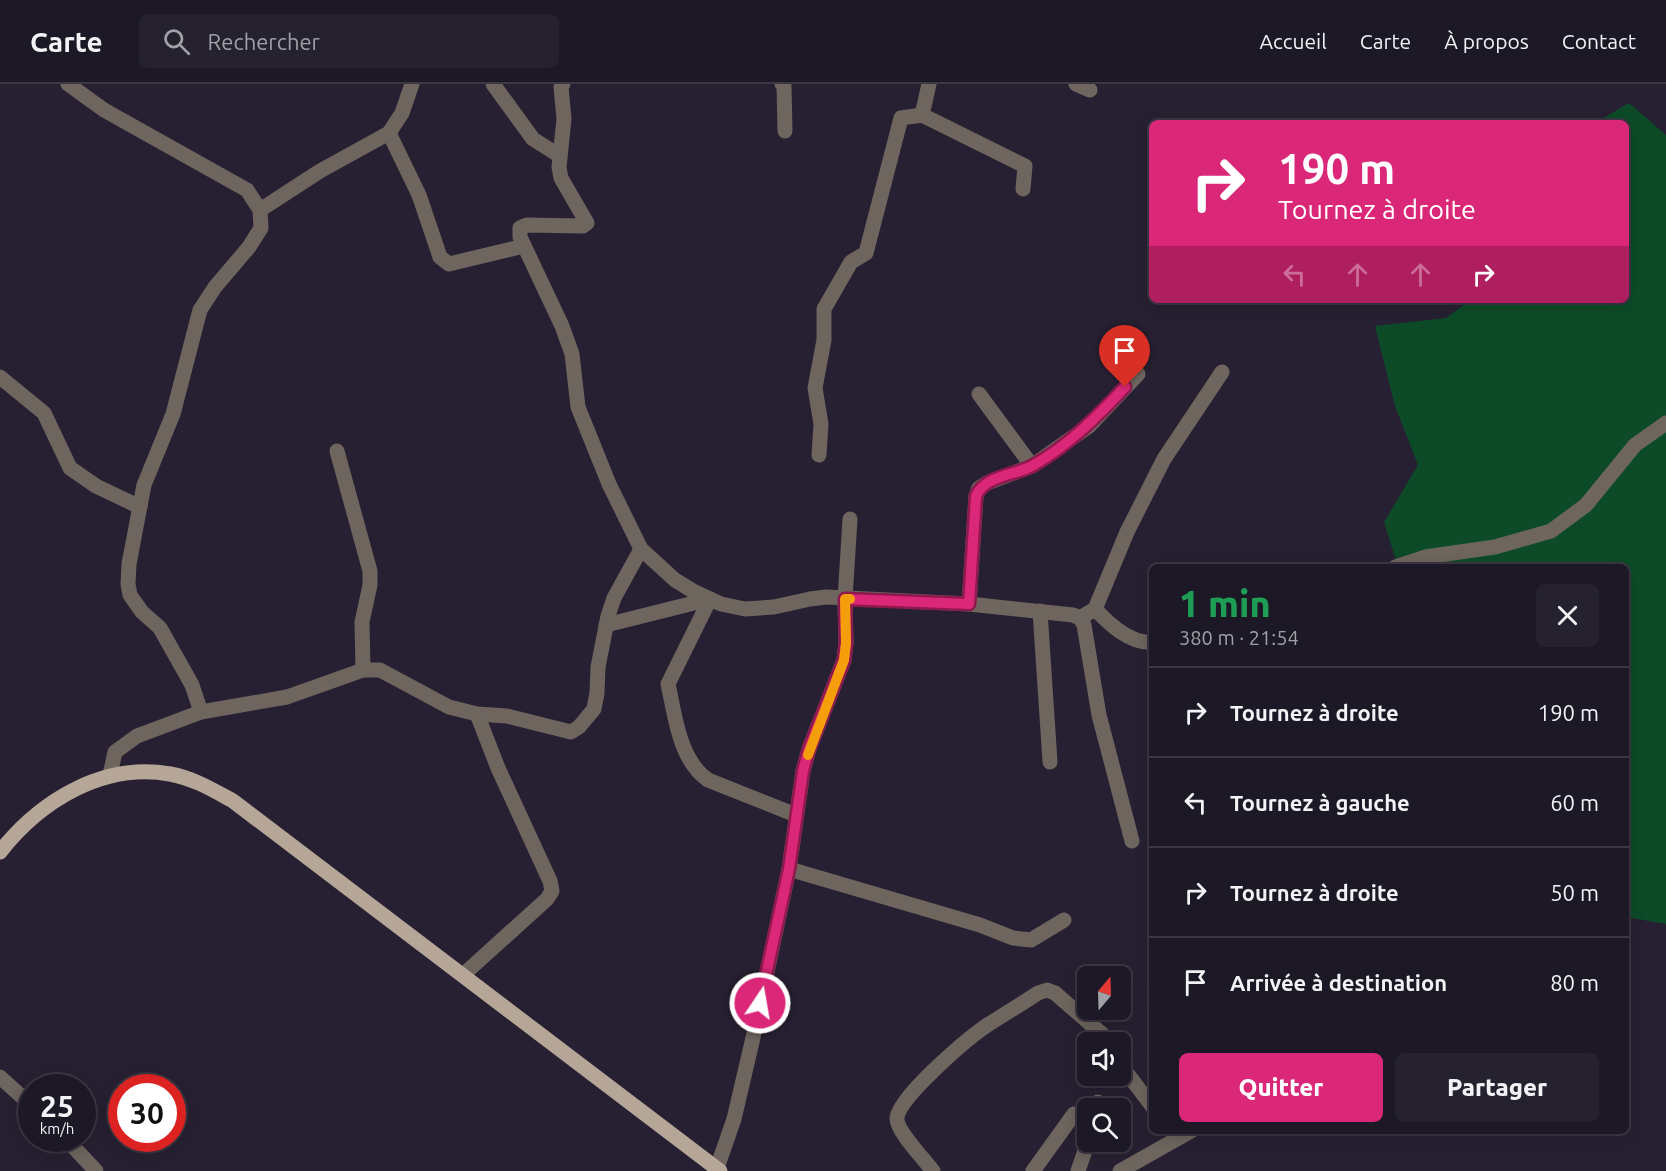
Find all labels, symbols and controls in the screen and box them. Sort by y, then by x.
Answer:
search box [139,14,559,68]
icon: search [160,25,193,58]
text: Carte [30,26,103,57]
text: Rechercher [208,29,320,54]
text: Accueil [1259,29,1327,53]
text: Carte [1360,29,1411,53]
text: À propos [1444,29,1529,53]
text: Contact [1562,29,1636,53]
icon: right [1179,144,1257,222]
text: 190 m [1278,145,1395,192]
text: Tournez à droite [1278,194,1476,224]
icon: left [1278,258,1311,291]
icon: ahead [1341,258,1374,291]
icon: ahead [1404,258,1437,291]
icon: right [1467,258,1500,291]
pin [1099,325,1150,387]
icon: arrive [1108,334,1141,367]
text: 1 min [1179,583,1271,624]
button: close [1536,584,1599,647]
text: 380 m · 21:54 [1179,626,1299,649]
icon: right [1179,696,1212,729]
text: Tournez à droite [1230,700,1399,725]
text: 190 m [1538,700,1599,725]
icon: left [1179,786,1212,819]
text: Tournez à gauche [1230,790,1410,815]
text: 60 m [1550,790,1599,815]
icon: right [1179,876,1212,909]
text: Tournez à droite [1230,880,1399,905]
text: 50 m [1550,880,1599,905]
north arrow [1077,966,1131,1020]
map controls [1077,966,1131,1152]
icon: arrive [1179,966,1212,999]
text: Arrivée à destination [1230,970,1447,995]
text: 80 m [1550,970,1599,995]
position arrow [728,971,792,1035]
button: sound [1077,1032,1131,1086]
button: Quitter [1179,1053,1383,1122]
button: Partager [1395,1053,1599,1122]
speed limit sign: 30 [108,1074,186,1152]
text: 25 [40,1089,74,1123]
button: search [1077,1098,1131,1152]
text: km/h [40,1120,74,1137]

